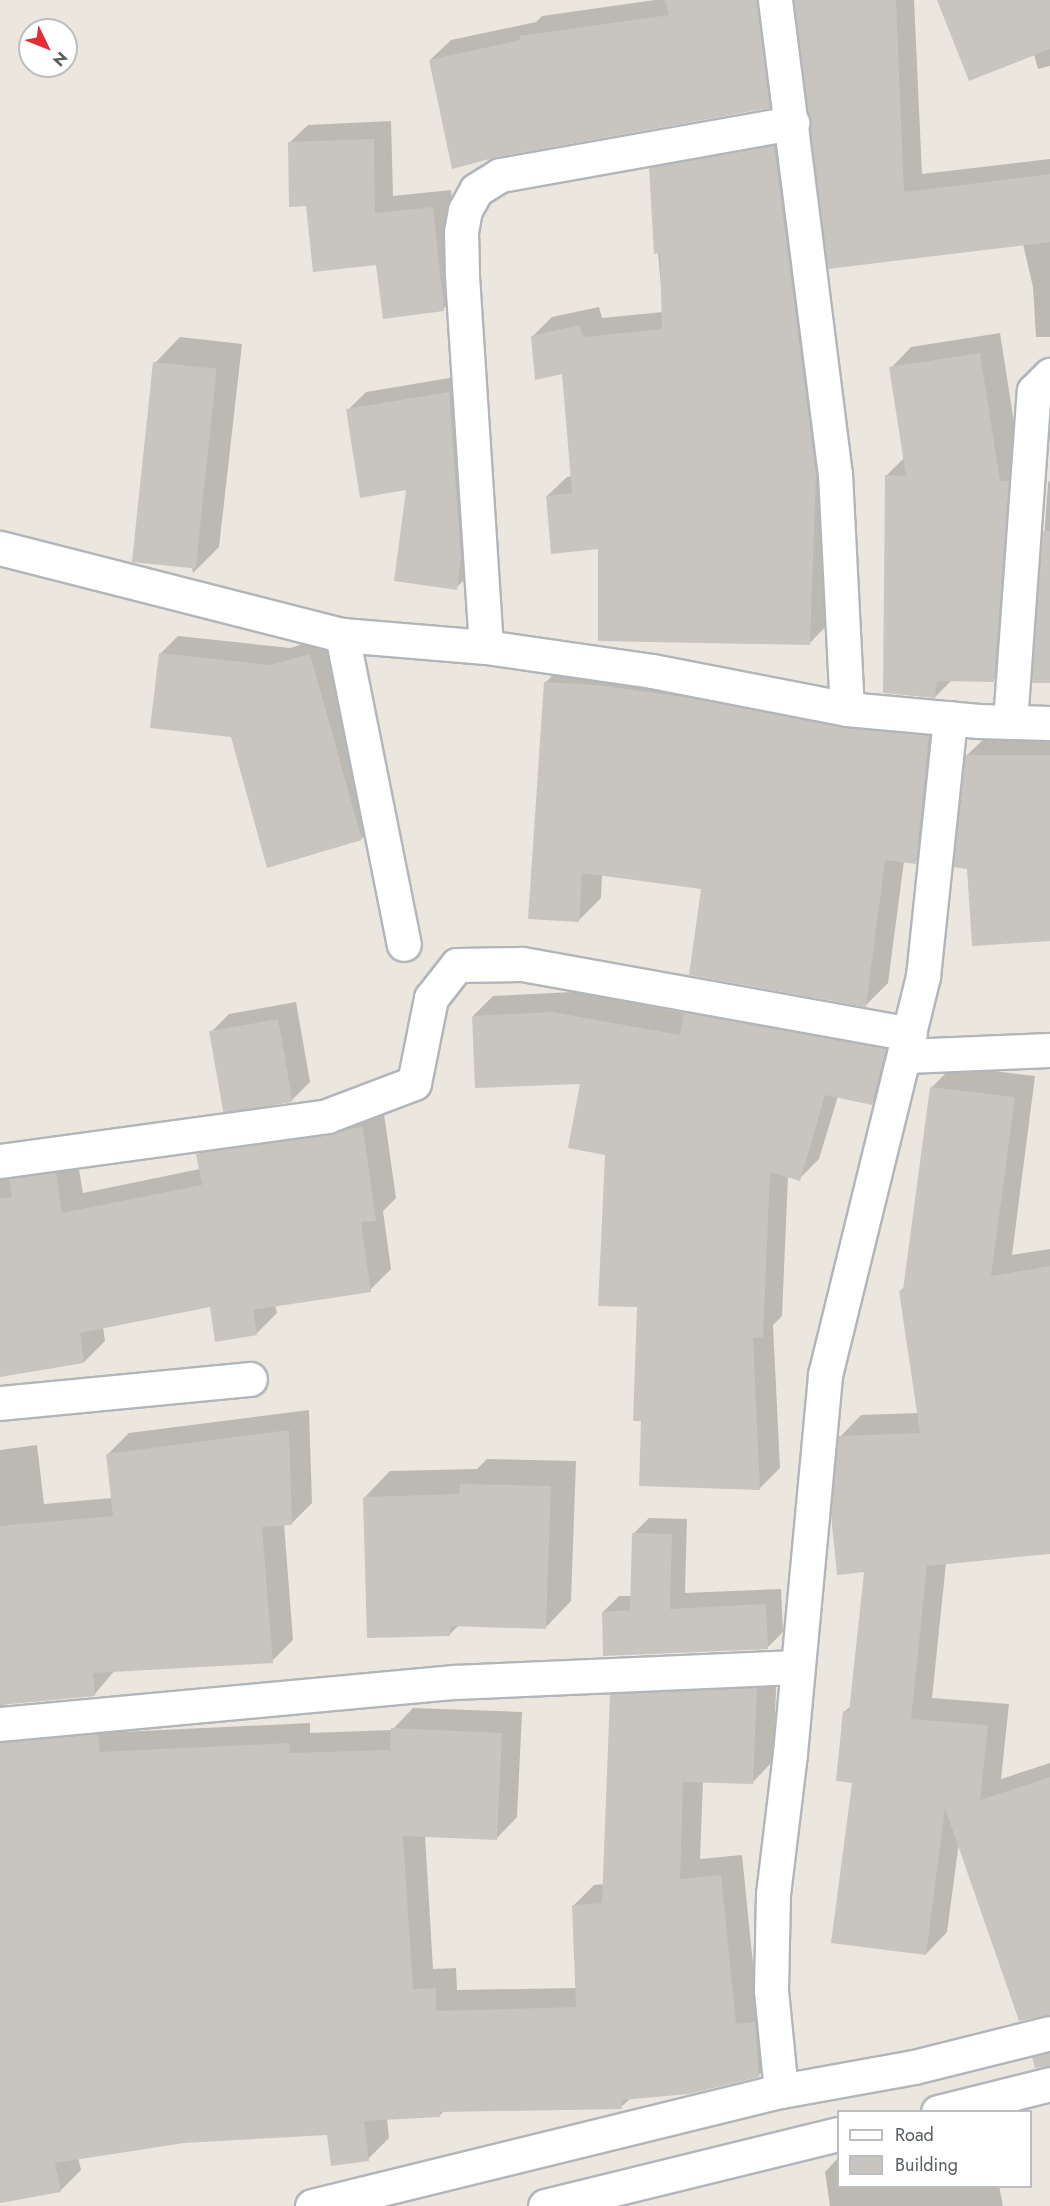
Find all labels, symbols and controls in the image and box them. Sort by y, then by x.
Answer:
north arrow [18,18,78,78]
text: N [47,47,73,72]
legend [837,2110,1032,2188]
text: Road [895,2122,934,2148]
text: Building [895,2152,958,2178]

